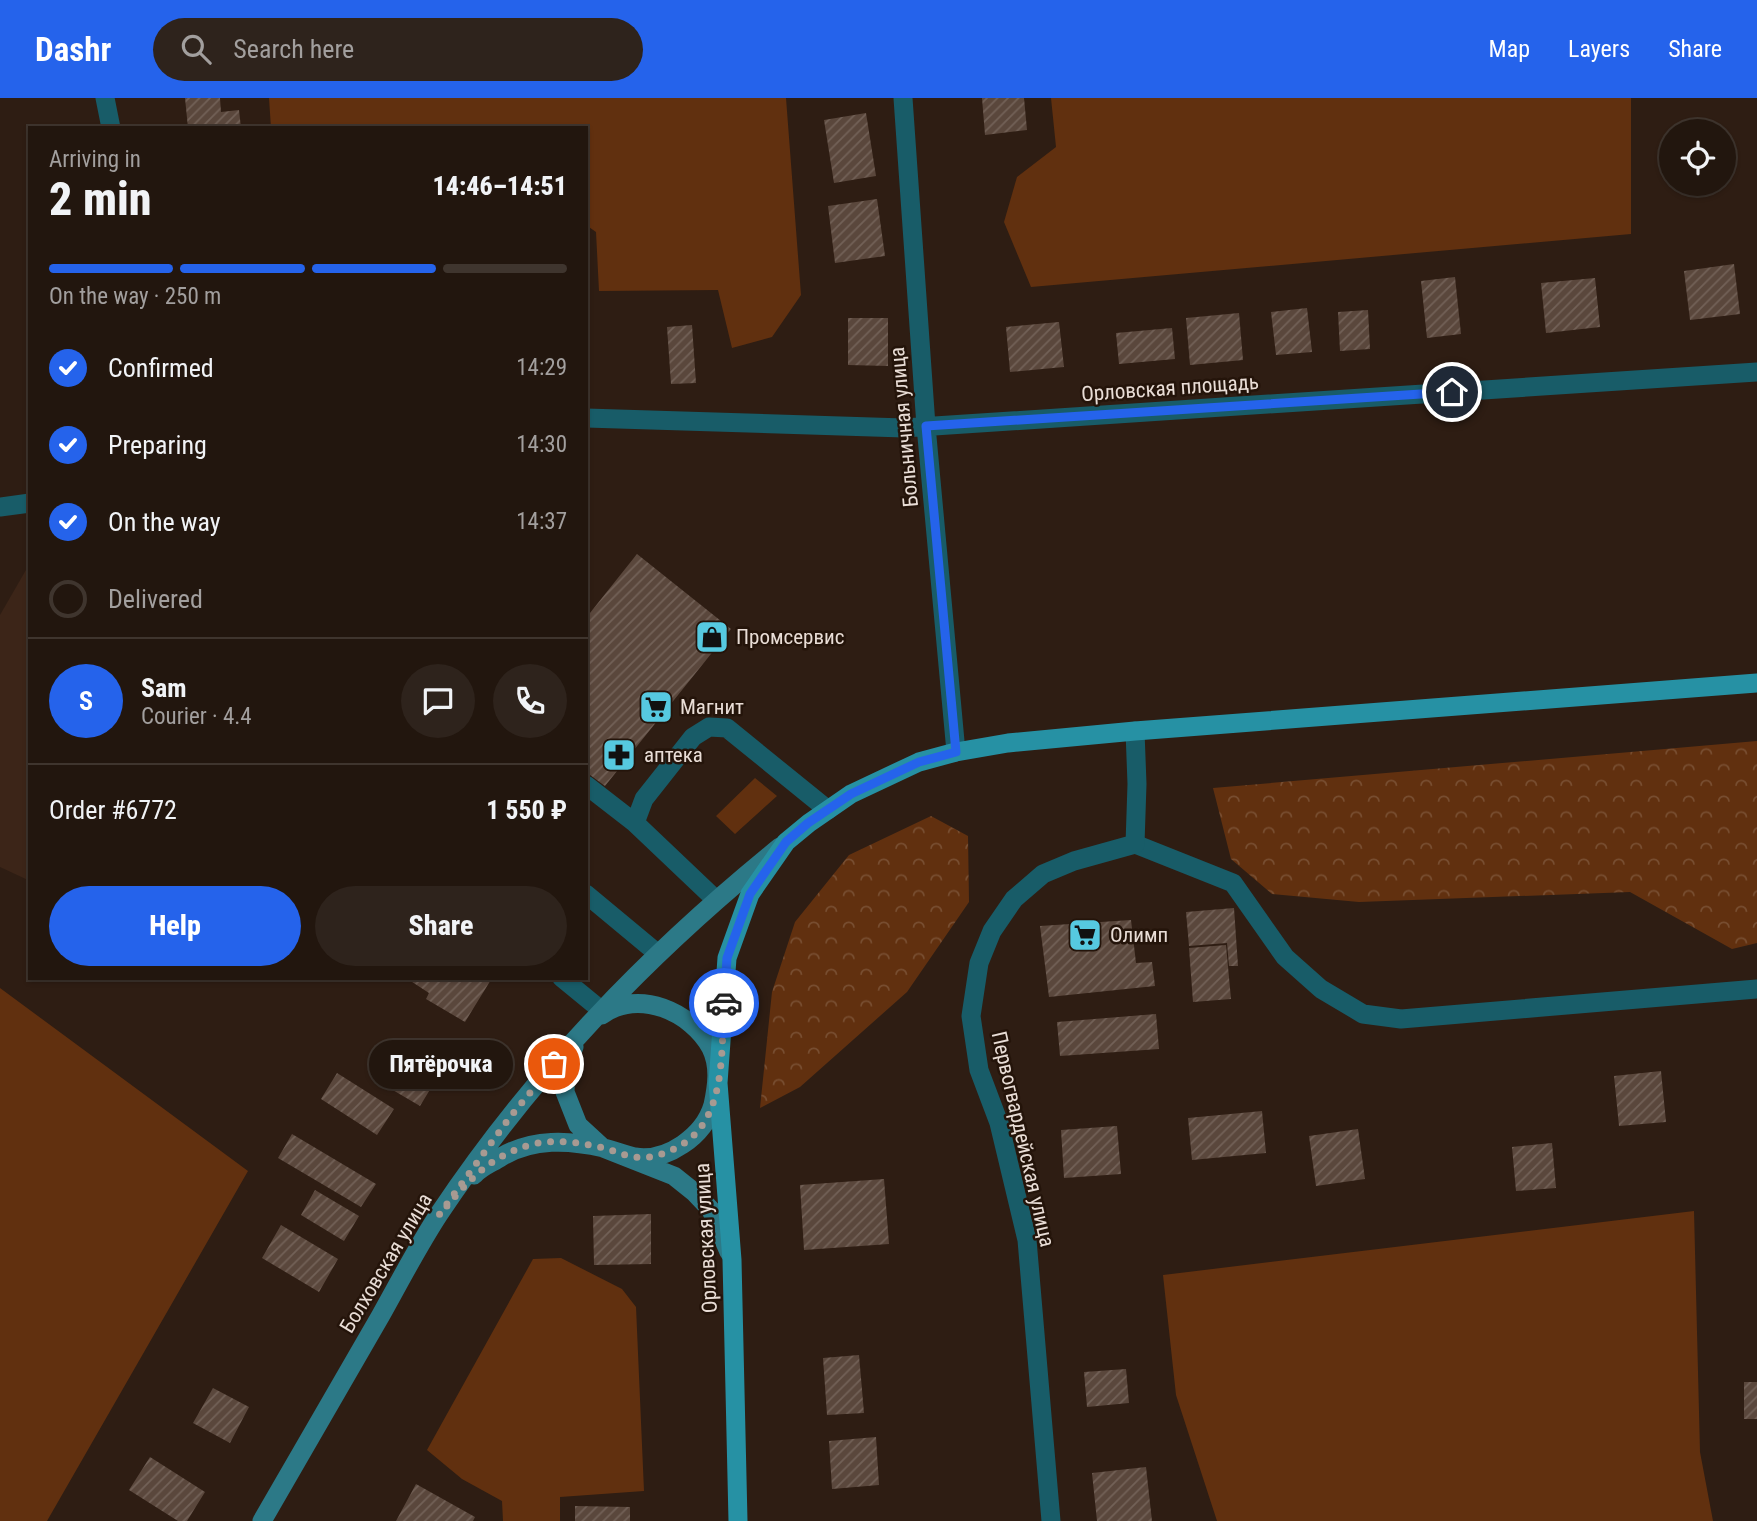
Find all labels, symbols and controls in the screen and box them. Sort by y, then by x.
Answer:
search box [153,18,643,81]
text: Dashr [35,30,111,69]
icon: search [177,30,215,68]
text: Search here [233,34,354,64]
text: Map [1489,35,1530,63]
text: Layers [1568,35,1630,63]
text: Share [1668,35,1722,63]
map controls [1659,119,1736,196]
button: locate [1659,119,1736,196]
text: Arriving in [49,146,141,173]
text: 14:46–14:51 [433,171,567,201]
text: 2 min [49,172,152,226]
text: On the way · 250 m [49,283,221,310]
street label: Больничная улица [885,346,923,508]
icon: check [49,349,87,387]
text: Confirmed [108,353,214,383]
text: 14:29 [516,354,567,381]
pin [1422,362,1482,422]
street label: Орловская площадь [1080,370,1260,406]
icon: home [1433,373,1471,411]
icon: check [49,426,87,464]
text: Preparing [108,430,207,460]
text: 14:30 [516,431,567,458]
icon: check [49,503,87,541]
text: On the way [108,507,221,537]
text: 14:37 [516,508,567,535]
text: Delivered [108,584,203,614]
shop icon: Промсервис [693,618,731,656]
place label: Промсервис [736,625,844,649]
button: chat [401,664,475,738]
button: phone [493,664,567,738]
text: Sam [141,673,187,703]
text: S [79,686,93,716]
supermarket icon: Магнит [637,688,675,726]
place label: Магнит [680,695,744,719]
text: Courier · 4.4 [141,703,252,730]
pharmacy icon: аптека [600,736,638,774]
place label: аптека [644,743,703,767]
text: Order #6772 [49,795,177,825]
text: 1 550 ₽ [486,795,567,825]
button: Help [49,886,301,966]
button: Share [315,886,567,966]
supermarket icon: Олимп [1066,916,1104,954]
place label: Олимп [1110,923,1168,947]
courier [689,968,759,1038]
icon: car [705,984,743,1022]
street label: Первогвардейская улица [987,1029,1059,1249]
pin [524,1034,584,1094]
callout: Пятёрочка [368,1040,512,1088]
icon: bag [535,1045,573,1083]
text: Пятёрочка [389,1051,493,1078]
street label: Орловская улица [690,1162,722,1314]
street label: Болховская улица [335,1189,437,1337]

